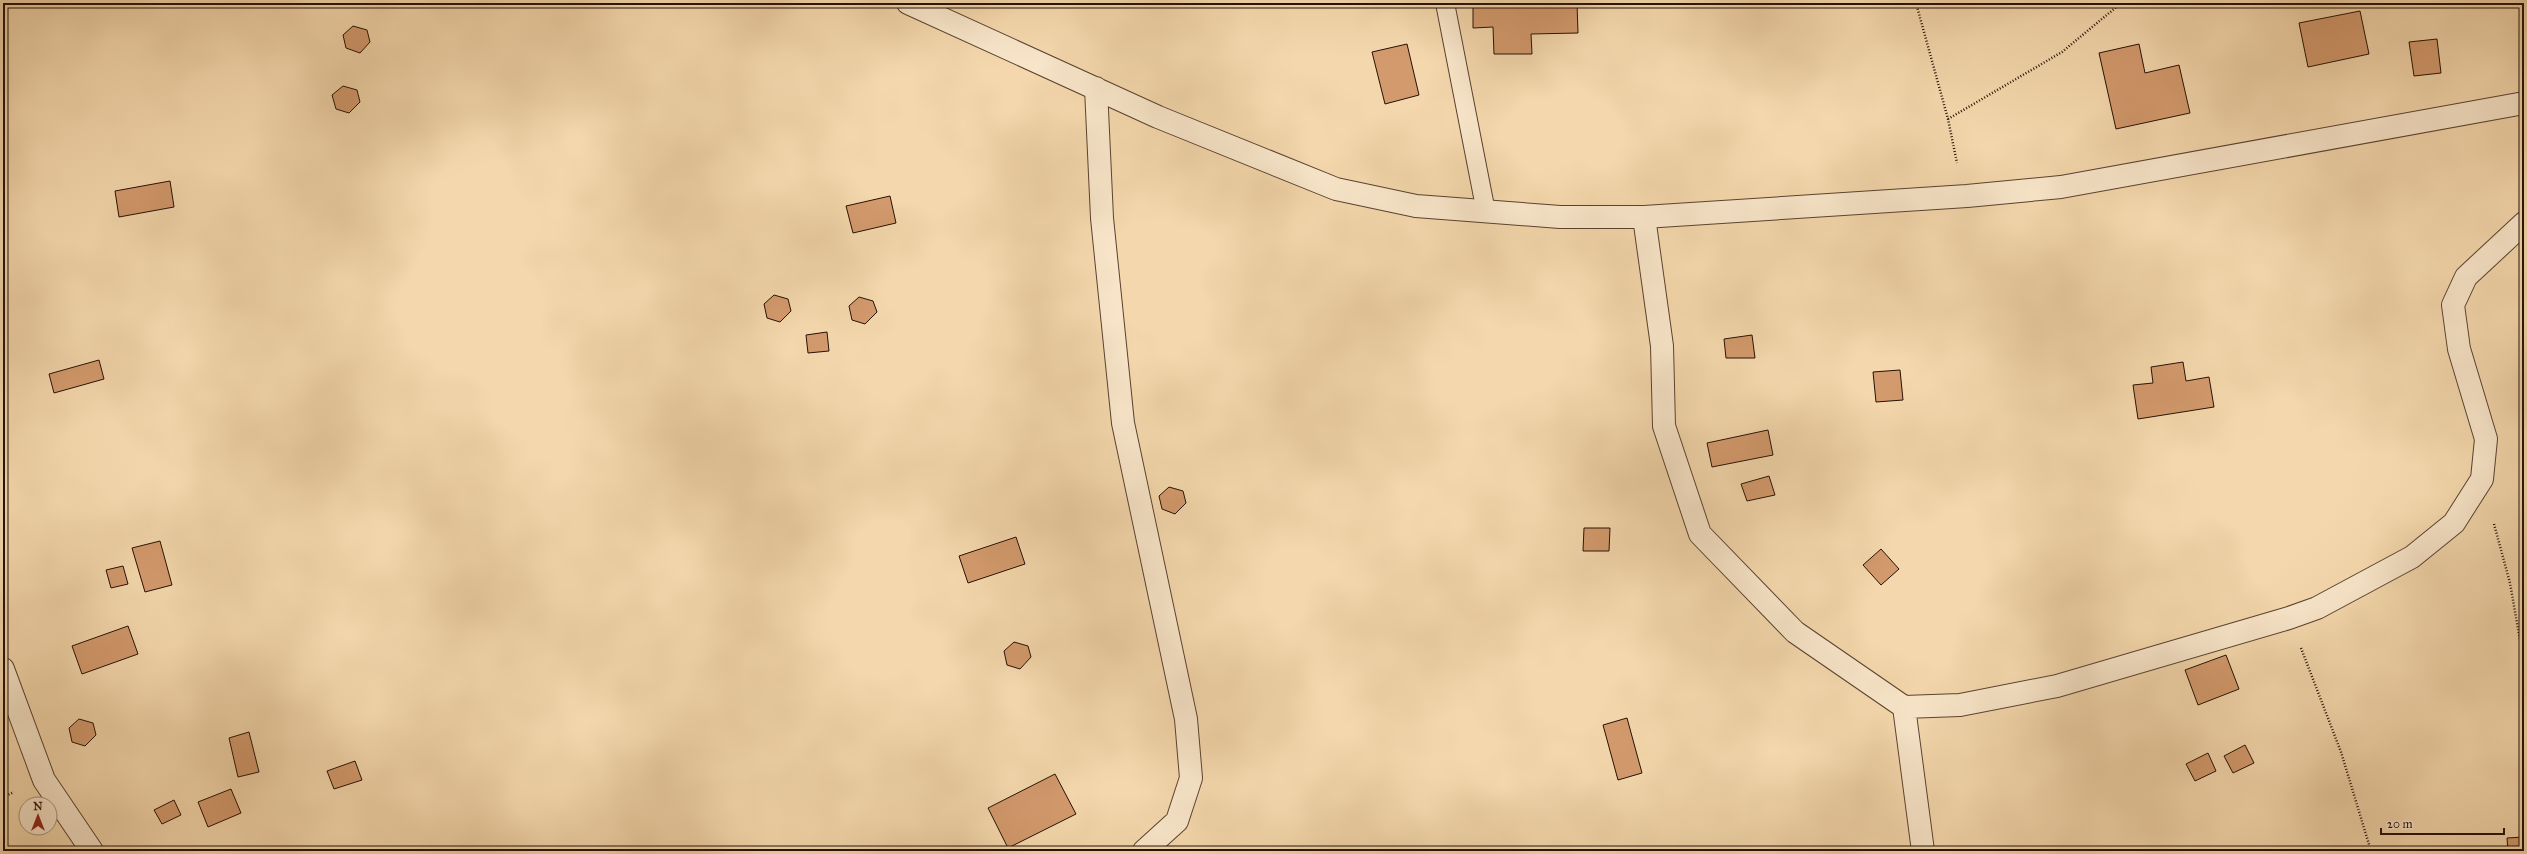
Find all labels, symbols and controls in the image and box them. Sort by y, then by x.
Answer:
north arrow [18,796,58,836]
text: N [33,800,43,813]
scale bar [2381,810,2504,836]
text: 20 m [2387,817,2413,831]

